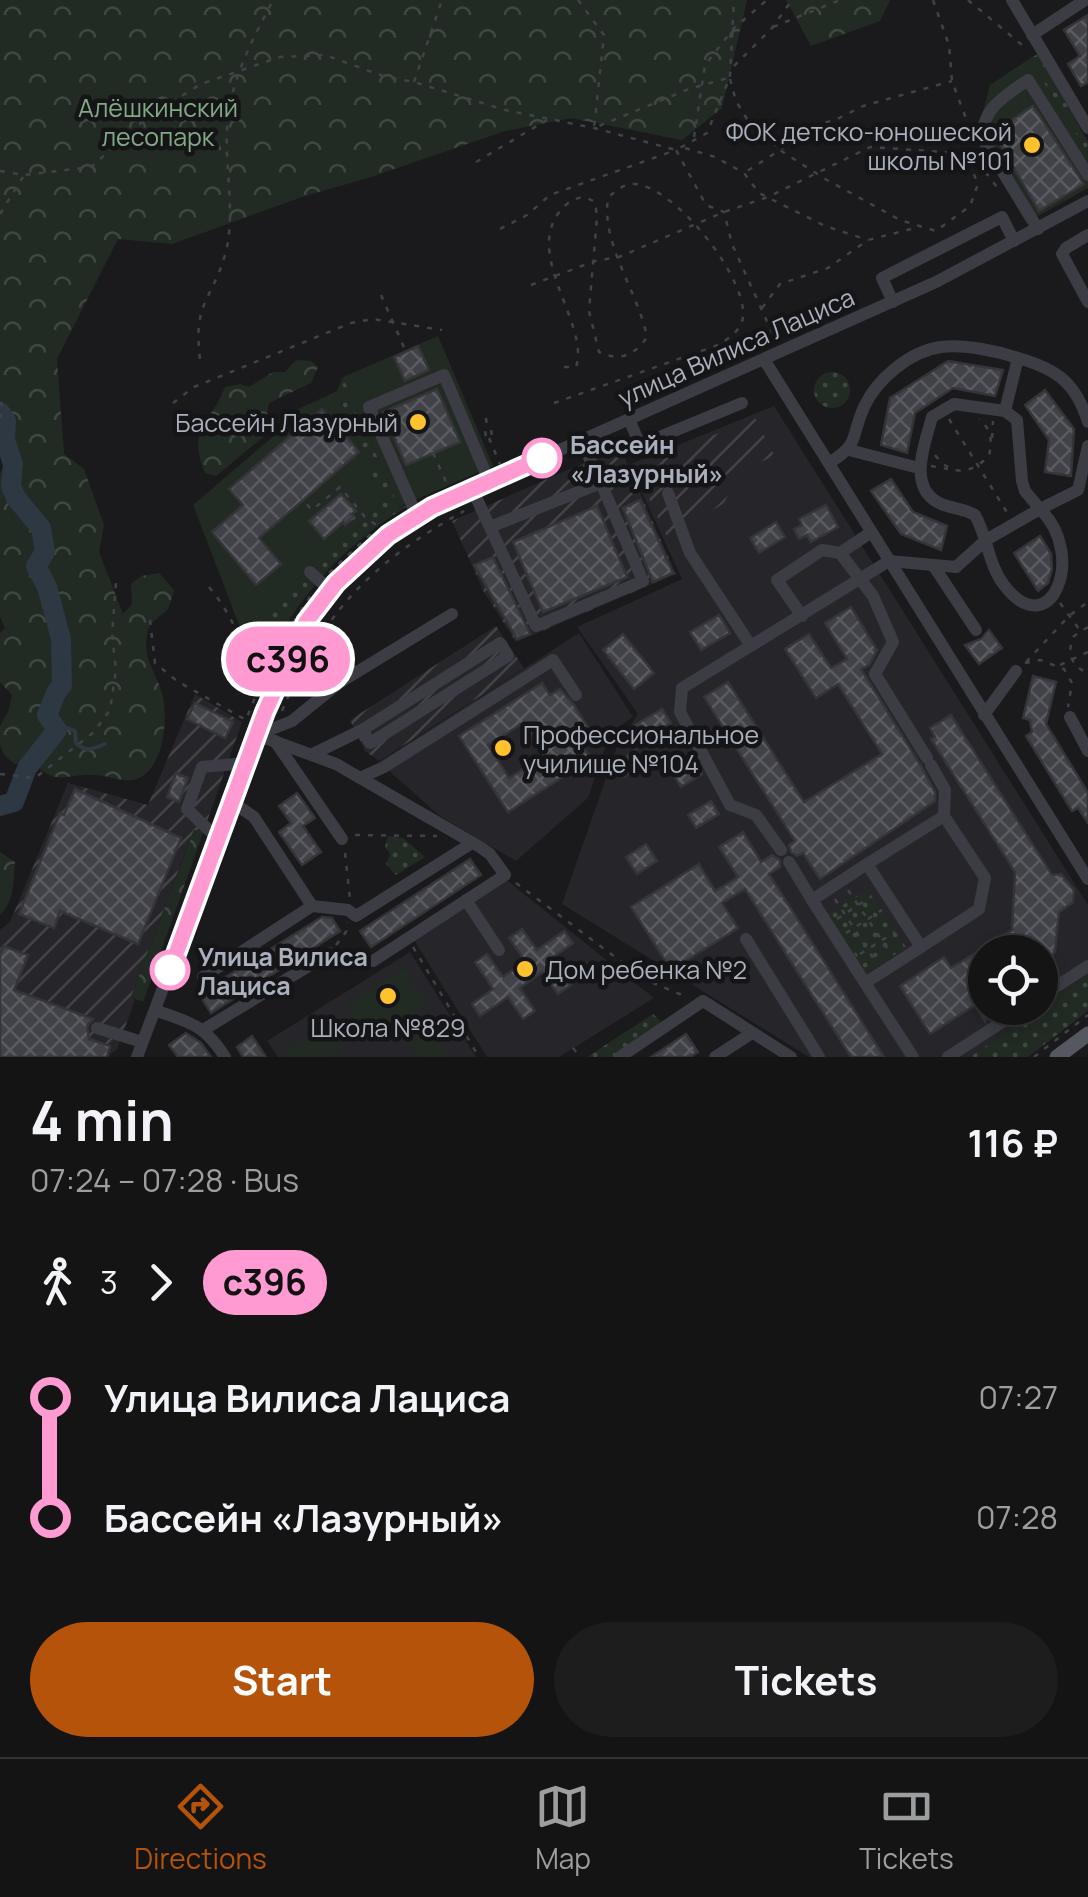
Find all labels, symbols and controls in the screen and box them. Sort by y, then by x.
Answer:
park label: Алёшкинский лесопарк [78,90,238,154]
place label: ФОК детско-юношеской школы №101 [726,114,1012,178]
marker: ФОК детско-юношеской школы №101 [1021,134,1043,156]
street label: улица Вилиса Лациса [612,279,860,415]
place label: Бассейн Лазурный [175,405,398,440]
marker: Бассейн Лазурный [407,411,429,433]
place label: Бассейн «Лазурный» [570,427,723,491]
marker: Бассейн «Лазурный» [523,439,561,477]
line badge: с396 [218,626,358,692]
text: с396 [246,635,330,683]
place label: Профессиональное училище №104 [523,717,759,781]
marker: Профессиональное училище №104 [492,737,514,759]
map controls [968,935,1058,1025]
button: locate [968,935,1058,1025]
place label: Улица Вилиса Лациса [198,939,368,1003]
marker: Улица Вилиса Лациса [151,951,189,989]
place label: Дом ребенка №2 [545,952,747,987]
marker: Дом ребенка №2 [514,958,536,980]
marker: Школа №829 [377,985,399,1007]
place label: Школа №829 [311,1010,465,1045]
text: 4 min [30,1082,174,1158]
text: 116 ₽ [967,1116,1058,1168]
text: 07:24 – 07:28 · Bus [30,1158,299,1202]
icon: walk [30,1255,85,1310]
icon: forward [133,1255,188,1310]
text: с396 [223,1258,307,1306]
text: 3 [100,1260,118,1304]
text: Улица Вилиса Лациса [104,1371,510,1423]
text: 07:27 [979,1375,1058,1419]
text: Бассейн «Лазурный» [104,1491,504,1543]
text: 07:28 [976,1495,1058,1539]
button: Start [30,1622,534,1737]
button: Tickets [554,1622,1058,1737]
tab: Directions [134,1779,267,1877]
tab: Map [535,1779,591,1877]
tab: Tickets [859,1779,954,1877]

